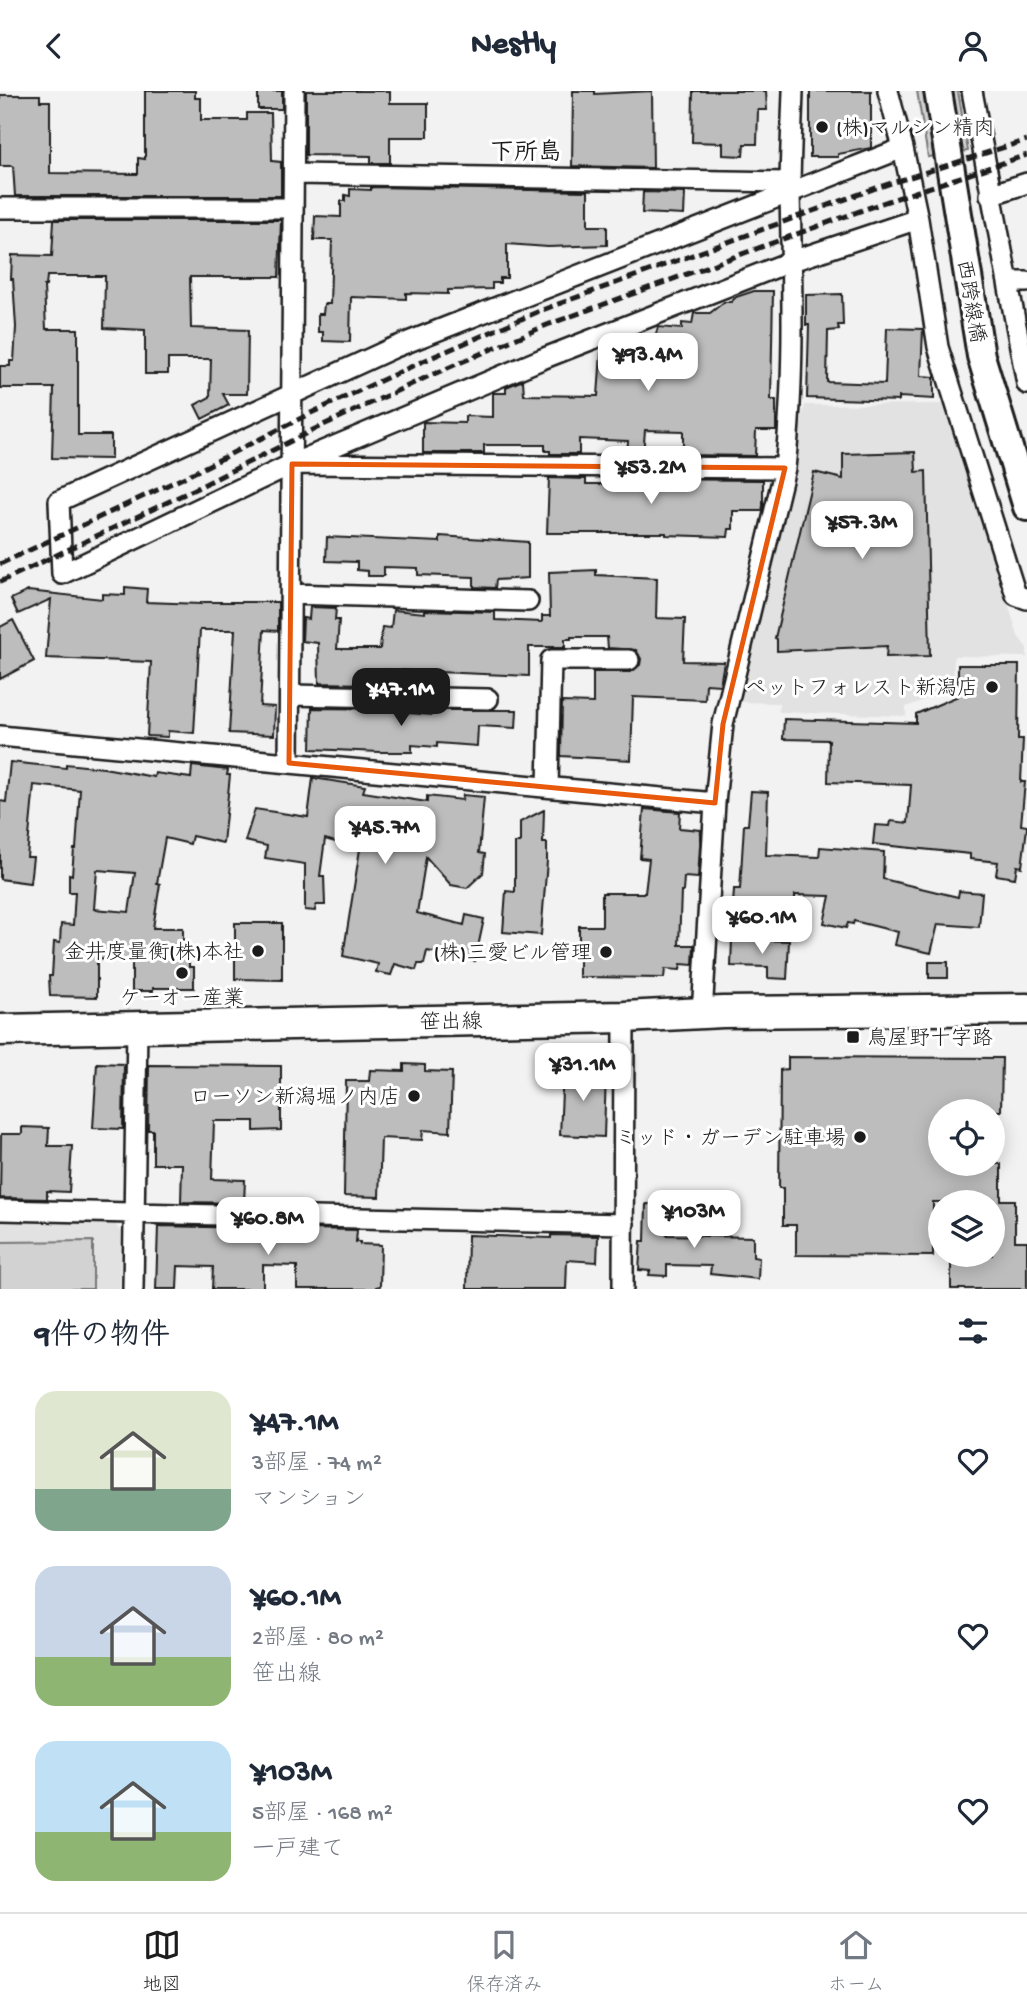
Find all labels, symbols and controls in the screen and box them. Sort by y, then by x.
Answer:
icon: back [35,27,73,65]
text: Nestly [471,27,556,65]
icon: person [954,27,992,65]
place label: (株)マルシン精肉 [836,116,994,143]
marker: (株)マルシン精肉 [814,119,830,135]
district label: 下所島 [490,139,562,169]
street label: 西跨線橋 [949,258,989,345]
pin: ¥93.4M [591,334,705,393]
text: ¥93.4M [614,342,682,369]
pin: ¥53.2M [594,447,708,506]
text: ¥53.2M [616,455,686,482]
pin: ¥57.3M [805,501,919,561]
text: ¥57.3M [827,510,897,537]
pin: ¥47.1M [344,669,458,728]
place label: ペットフォレスト新潟店 [745,676,978,703]
text: ¥47.1M [368,677,434,704]
marker: ペットフォレスト新潟店 [984,679,1000,695]
pin: ¥45.7M [328,807,442,866]
text: ¥45.7M [351,815,419,842]
pin: ¥60.1M [705,897,819,956]
text: ¥60.1M [728,905,796,932]
place label: 金井度量衡(株)本社 [64,940,244,967]
place label: (株)三愛ビル管理 [434,941,592,968]
marker: 金井度量衡(株)本社 [250,943,266,959]
marker: (株)三愛ビル管理 [598,944,614,960]
marker: ケーオー産業 [174,965,190,981]
place label: ケーオー産業 [120,987,244,1013]
street label: 笹出線 [419,1009,483,1038]
place label: 鳥屋野十字路 [867,1026,993,1053]
marker: 鳥屋野十字路 [845,1029,861,1045]
pin: ¥31.1M [526,1044,640,1103]
text: ¥31.1M [551,1052,615,1079]
place label: ローソン新潟堀ノ内店 [190,1085,400,1112]
marker: ローソン新潟堀ノ内店 [406,1088,422,1104]
map controls [928,1099,1005,1267]
button: locate [928,1099,1005,1176]
place label: ミッド・ガーデン駐車場 [615,1126,846,1153]
marker: ミッド・ガーデン駐車場 [852,1129,868,1145]
button: layers [928,1190,1005,1267]
pin: ¥103M [645,1191,743,1250]
pin: ¥60.8M [211,1197,325,1257]
text: ¥103M [664,1199,724,1226]
text: ¥60.8M [232,1206,304,1233]
icon: filters [954,1312,992,1350]
text: 9件の物件 [35,1320,170,1355]
text: ¥47.1M [252,1407,338,1442]
icon: home [91,1419,175,1503]
icon: heart [954,1442,992,1480]
text: 3部屋 · 74 m² [252,1451,382,1478]
text: マンション [252,1487,366,1514]
text: ¥60.1M [252,1582,341,1617]
icon: home [91,1594,175,1678]
icon: heart [954,1617,992,1655]
text: 2部屋 · 80 m² [252,1626,384,1653]
text: 笹出線 [252,1662,321,1689]
text: ¥103M [252,1757,331,1792]
icon: home [91,1769,175,1853]
icon: heart [954,1792,992,1830]
text: 5部屋 · 168 m² [252,1801,393,1828]
text: 一戸建て [252,1837,344,1864]
tab: 地図 [143,1926,181,1998]
tab: 保存済み [466,1926,542,1998]
tab: ホーム [828,1926,884,1998]

